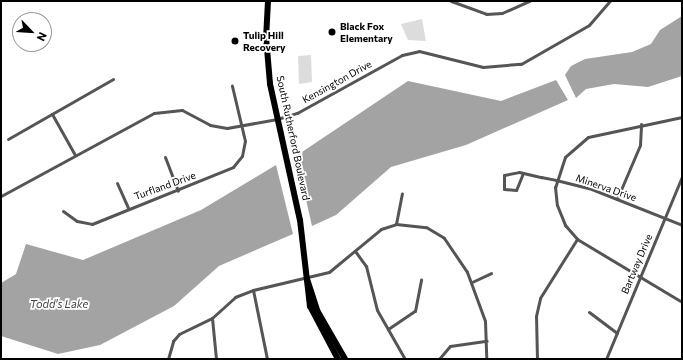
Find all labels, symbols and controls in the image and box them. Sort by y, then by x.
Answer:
north arrow [12,12,52,52]
place label: Black Fox Elementary [340,20,393,44]
marker: Black Fox Elementary [327,27,337,37]
place label: Tulip Hill Recovery [243,29,286,52]
text: N [35,30,50,43]
marker: Tulip Hill Recovery [230,36,240,46]
street label: Kensington Drive [300,58,374,106]
street label: South Rutherford Boulevard [274,75,312,201]
street label: Turfland Drive [133,169,197,203]
street label: Minerva Drive [574,172,638,204]
street label: Bartway Drive [619,232,655,296]
water label: Todd's Lake [30,297,88,311]

